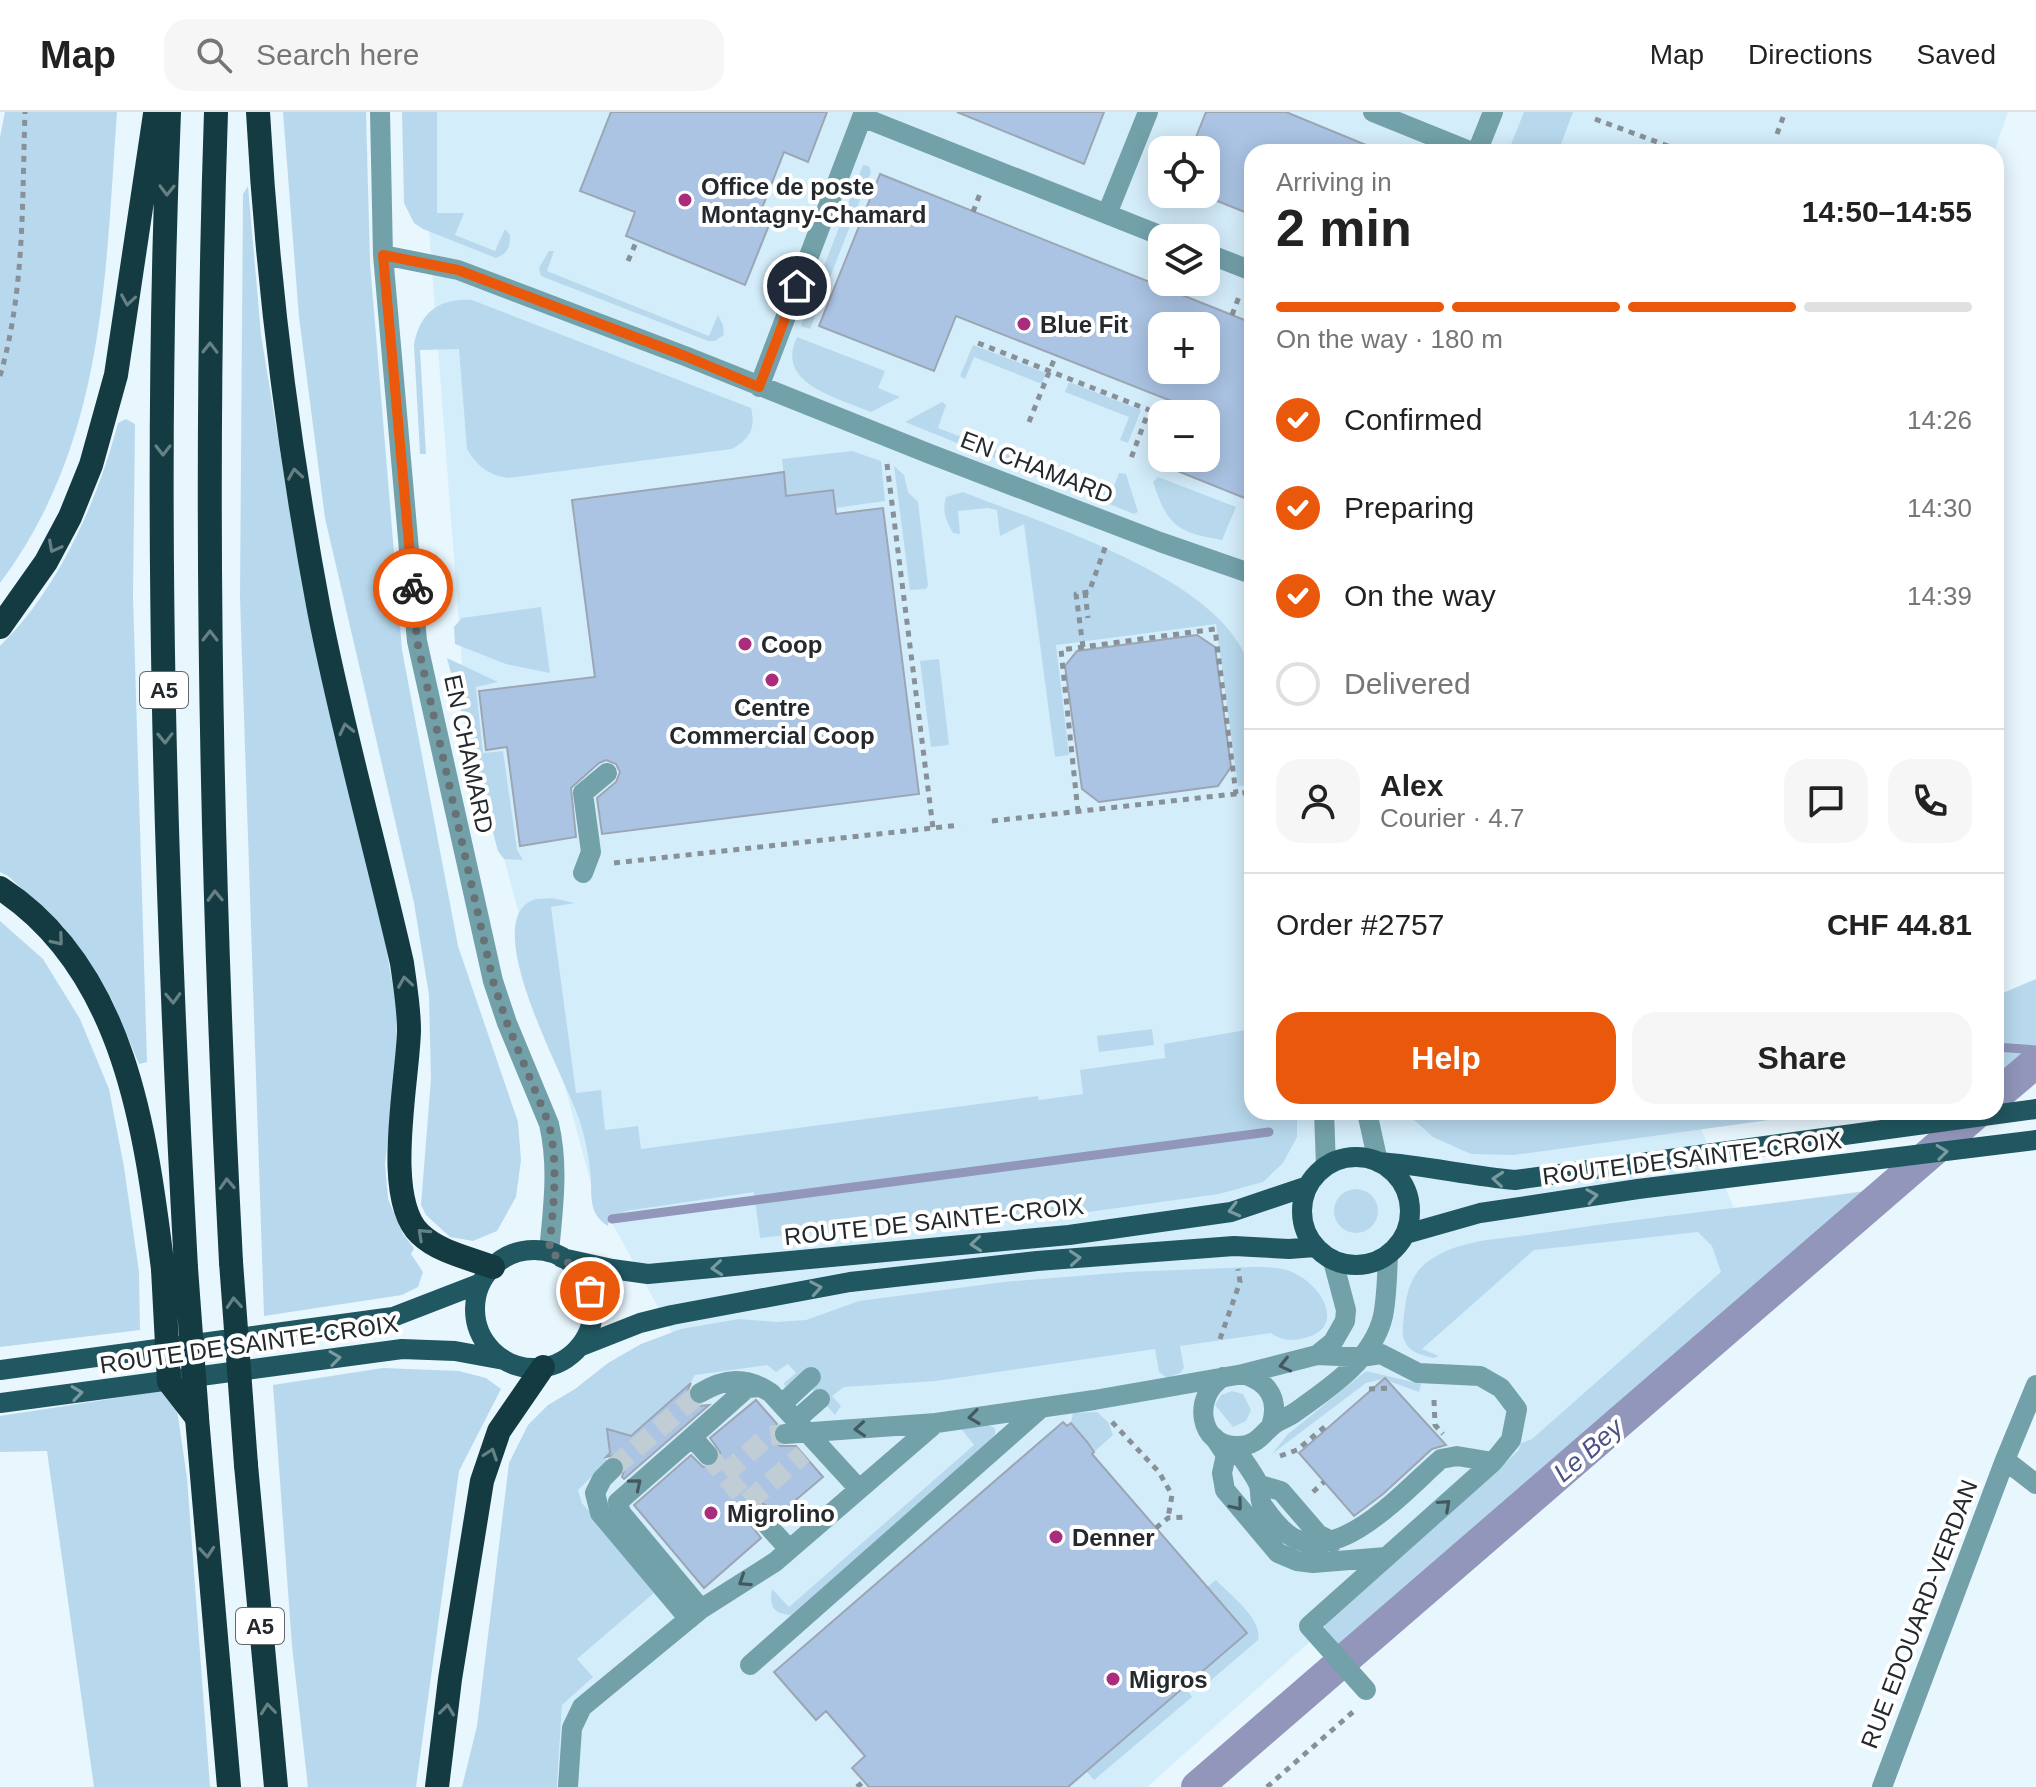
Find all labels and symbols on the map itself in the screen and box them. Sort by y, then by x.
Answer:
place label: Office de poste Montagny-Chamard [701,173,926,228]
one-way arrow [158,184,175,197]
marker: Office de poste Montagny-Chamard [676,191,694,209]
pin [763,252,831,320]
one-way arrow [120,293,137,307]
place label: Blue Fit [1040,311,1128,338]
marker: Blue Fit [1015,315,1033,333]
one-way arrow [201,341,219,354]
street label: EN CHAMARD [957,425,1117,509]
one-way arrow [154,444,172,457]
one-way arrow [288,467,305,481]
one-way arrow [48,539,63,554]
courier [373,548,453,628]
one-way arrow [201,629,219,642]
place label: Coop [761,631,822,658]
marker: Coop [736,635,754,653]
marker: Centre Commercial Coop [763,671,781,689]
road number: A5 [140,672,188,708]
street label: EN CHAMARD [439,672,499,836]
place label: Centre Commercial Coop [669,694,875,749]
one-way arrow [339,722,356,736]
one-way arrow [156,732,174,745]
one-way arrow [206,889,223,902]
one-way arrow [48,931,63,945]
one-way arrow [397,975,414,989]
one-way arrow [164,992,181,1005]
street label: ROUTE DE SAINTE-CROIX [1541,1126,1843,1190]
one-way arrow [1935,1144,1949,1161]
one-way arrow [1491,1171,1504,1188]
one-way arrow [219,1177,236,1190]
one-way arrow [1585,1188,1598,1205]
street label: ROUTE DE SAINTE-CROIX [783,1192,1085,1250]
one-way arrow [1227,1200,1241,1217]
one-way arrow [418,1229,432,1244]
one-way arrow [969,1235,982,1252]
one-way arrow [1069,1250,1082,1267]
pin [556,1257,624,1325]
one-way arrow [710,1259,723,1276]
one-way arrow [810,1281,823,1298]
one-way arrow [226,1297,243,1310]
street label: ROUTE DE SAINTE-CROIX [98,1310,400,1378]
one-way arrow [328,1350,342,1367]
one-way arrow [1279,1355,1293,1372]
one-way arrow [70,1385,84,1402]
one-way arrow [967,1408,981,1425]
water label: Le Bey [1548,1411,1630,1488]
one-way arrow [854,1420,867,1437]
one-way arrow [481,1448,497,1462]
street label: RUE EDOUARD-VERDAN [1855,1476,1983,1752]
one-way arrow [627,1479,641,1494]
one-way arrow [1228,1496,1242,1511]
place label: Migrolino [727,1500,835,1527]
one-way arrow [1435,1500,1450,1515]
marker: Migrolino [702,1504,720,1522]
place label: Denner [1072,1524,1155,1551]
marker: Denner [1047,1528,1065,1546]
one-way arrow [199,1546,216,1559]
one-way arrow [738,1572,753,1587]
road number: A5 [236,1608,284,1644]
place label: Migros [1129,1666,1208,1693]
marker: Migros [1104,1670,1122,1688]
one-way arrow [260,1702,277,1715]
one-way arrow [438,1703,455,1716]

